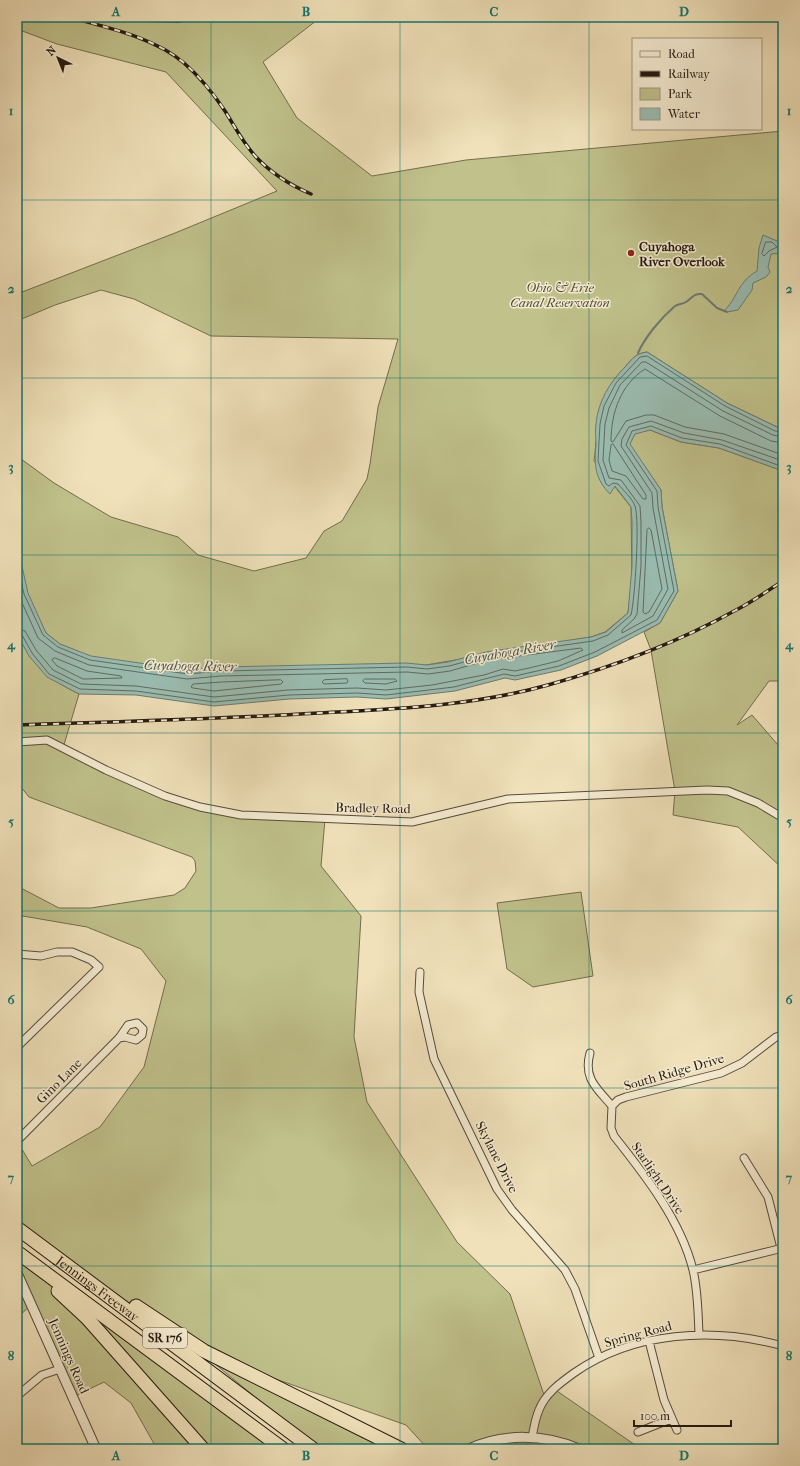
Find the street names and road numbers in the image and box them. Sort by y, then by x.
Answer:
street label: Bradley Road [335,800,412,816]
street label: South Ridge Drive [622,1050,726,1093]
street label: Gino Lane [33,1055,85,1107]
street label: Skylane Drive [473,1119,522,1196]
street label: Starlight Drive [628,1139,688,1217]
street label: Jennings Freeway [53,1252,143,1325]
street label: Jennings Road [45,1315,93,1397]
street label: Spring Road [603,1318,674,1350]
road number: SR 176 [143,1328,187,1348]

